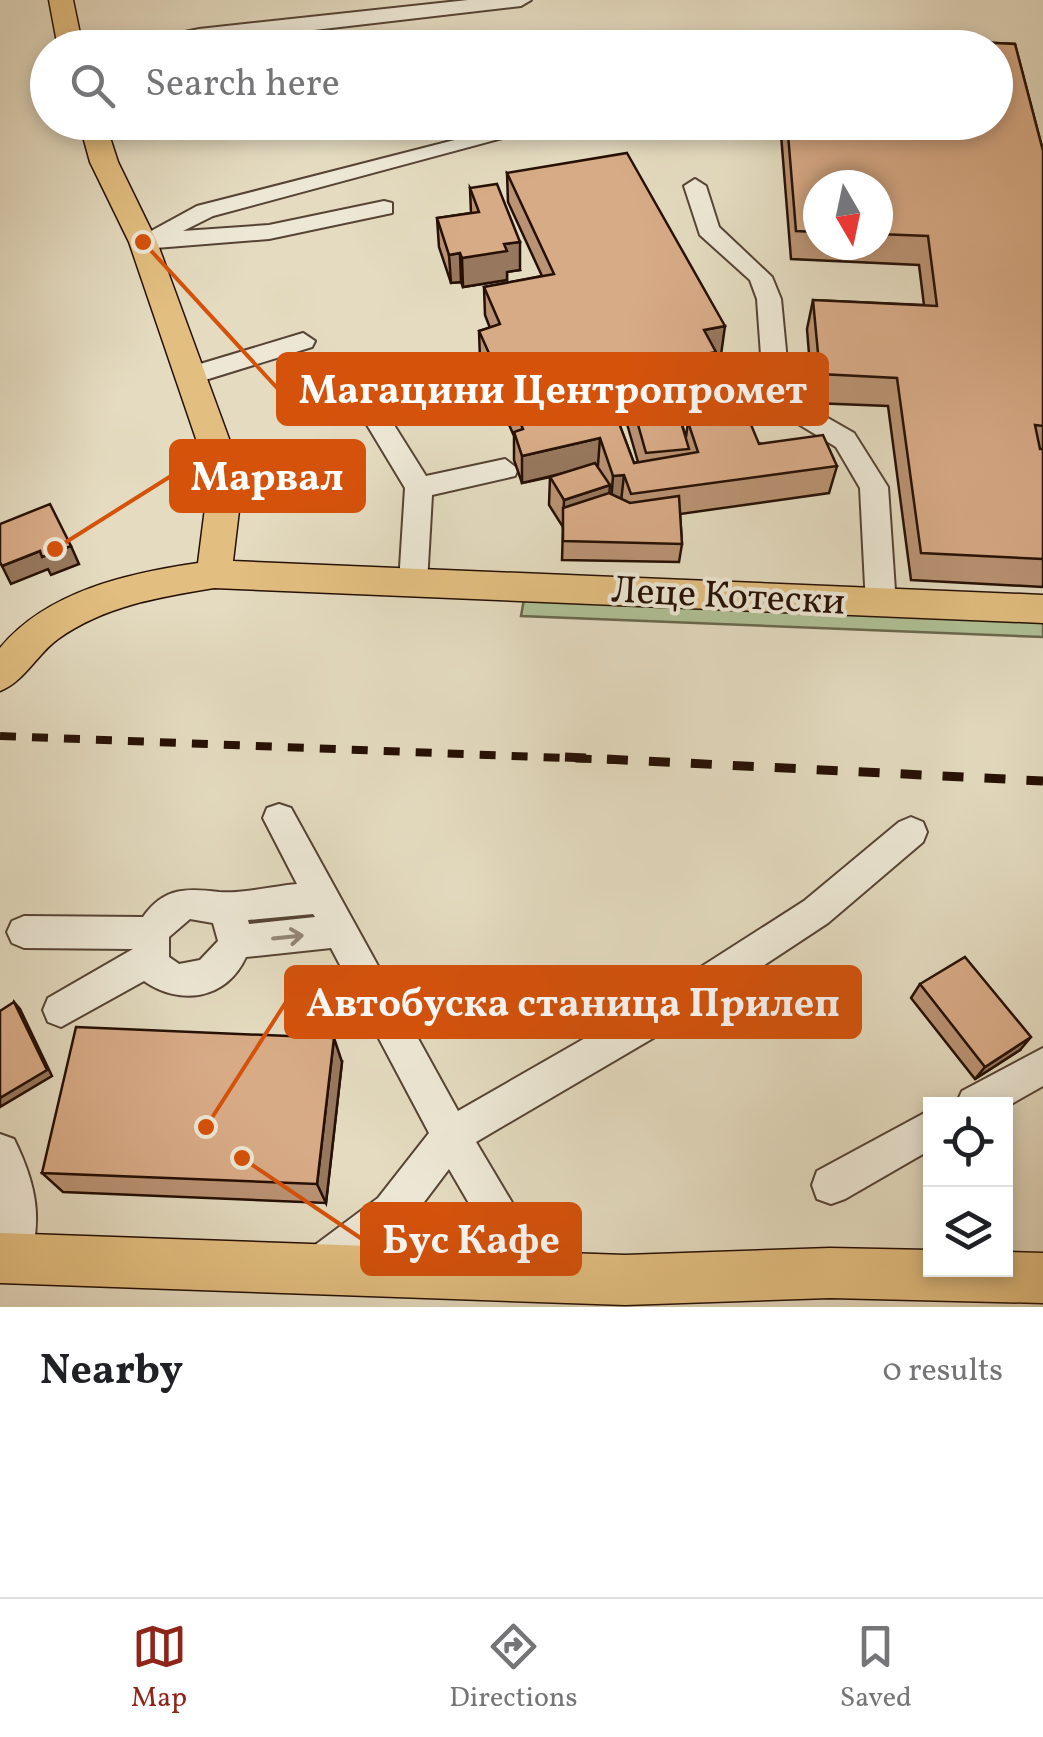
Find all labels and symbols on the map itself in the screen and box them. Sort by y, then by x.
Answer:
north arrow [803,170,893,260]
callout: Магацини Центропромет [278,354,827,424]
text: Магацини Центропромет [299,365,807,421]
callout: Марвал [171,441,364,511]
text: Марвал [190,452,344,508]
street label: Леце Котески [609,565,847,631]
one-way arrow [271,927,303,946]
callout: Автобуска станица Прилеп [286,967,860,1037]
text: Автобуска станица Прилеп [306,978,840,1034]
callout: Бус Кафе [362,1204,580,1274]
text: Бус Кафе [382,1215,560,1271]

